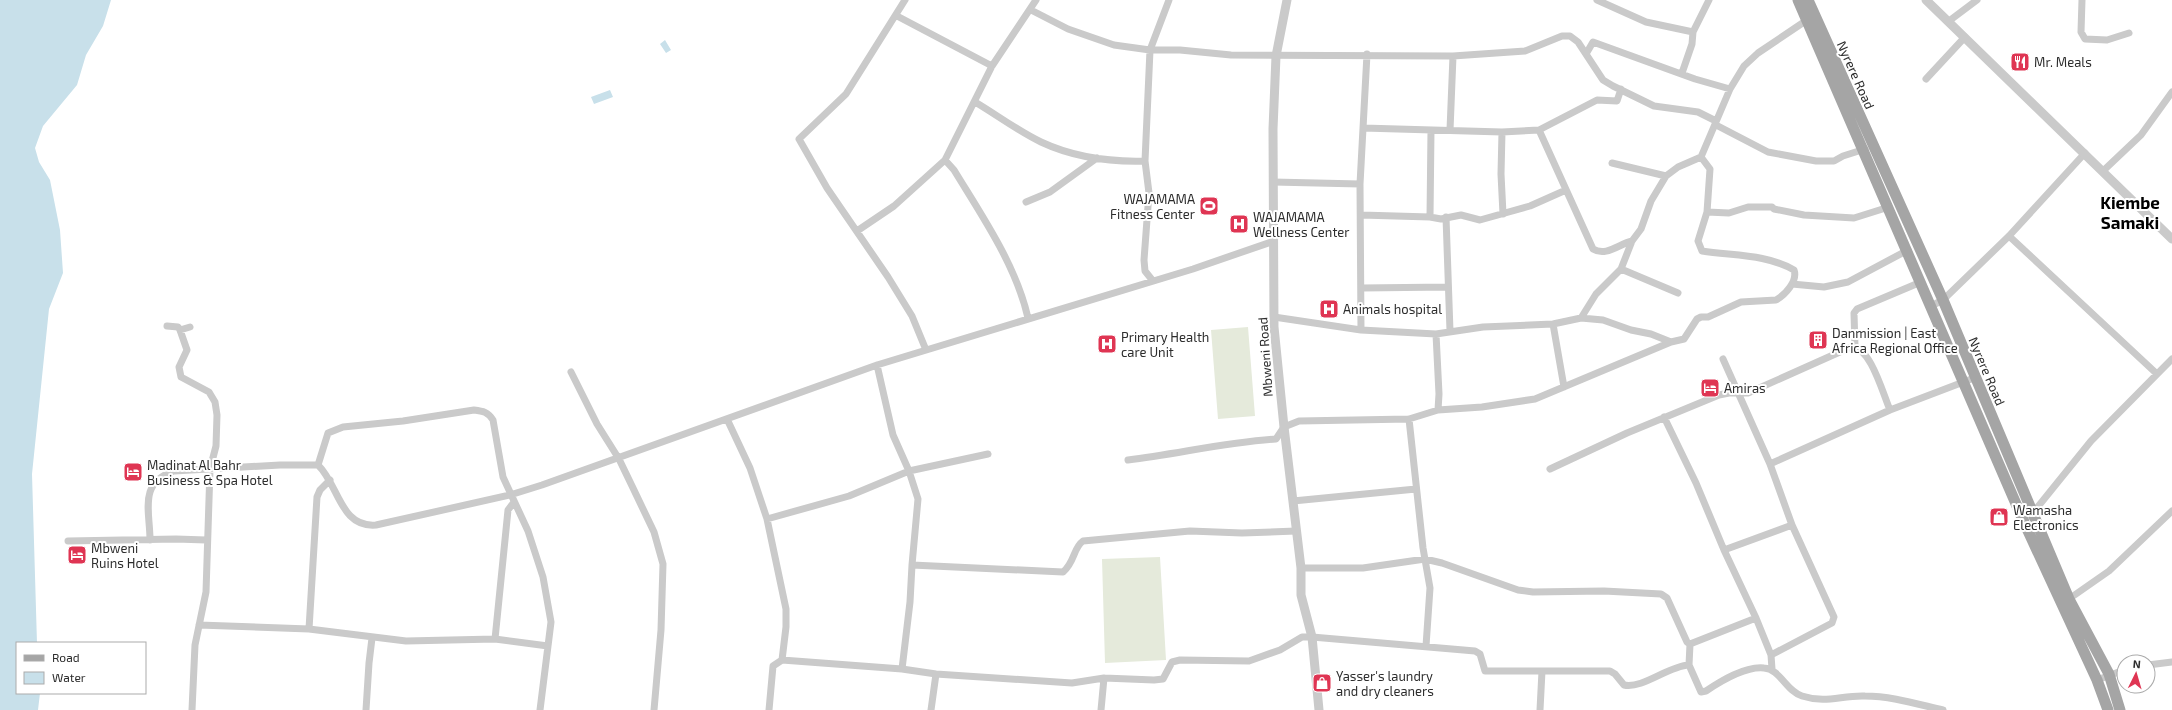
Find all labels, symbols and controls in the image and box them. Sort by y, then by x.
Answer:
street label: Nyrere Road [1834,38,1878,112]
restaurant icon: Mr. Meals [2009,51,2031,73]
place label: Mr. Meals [2034,54,2092,70]
place label: WAJAMAMA Fitness Center [1110,191,1195,222]
district label: Kiembe Samaki [2100,192,2160,232]
sports icon: WAJAMAMA Fitness Center [1198,195,1220,217]
place label: WAJAMAMA Wellness Center [1253,209,1350,240]
hospital icon: WAJAMAMA Wellness Center [1228,213,1250,235]
hospital icon: Animals hospital [1318,298,1340,320]
place label: Animals hospital [1343,301,1442,317]
street label: Mbweni Road [1254,317,1276,397]
place label: Danmission | East Africa Regional Office [1832,325,1958,356]
place label: Primary Health care Unit [1121,329,1209,360]
building icon: Danmission | East Africa Regional Office [1807,329,1829,351]
hospital icon: Primary Health care Unit [1096,333,1118,355]
street label: Nyrere Road [1965,334,2009,408]
hotel icon: Amiras [1699,377,1721,399]
place label: Amiras [1724,380,1766,396]
place label: Madinat Al Bahr Business & Spa Hotel [147,457,273,488]
hotel icon: Madinat Al Bahr Business & Spa Hotel [122,461,144,483]
place label: Wamasha Electronics [2013,502,2079,533]
shop icon: Wamasha Electronics [1988,506,2010,528]
place label: Mbweni Ruins Hotel [91,540,159,571]
hotel icon: Mbweni Ruins Hotel [66,544,88,566]
legend [16,642,146,694]
text: Road [52,650,80,664]
north arrow [2116,654,2156,694]
text: N [2132,657,2141,670]
place label: Yasser's laundry and dry cleaners [1336,668,1434,699]
text: Water [52,670,86,684]
shop icon: Yasser's laundry and dry cleaners [1311,672,1333,694]

